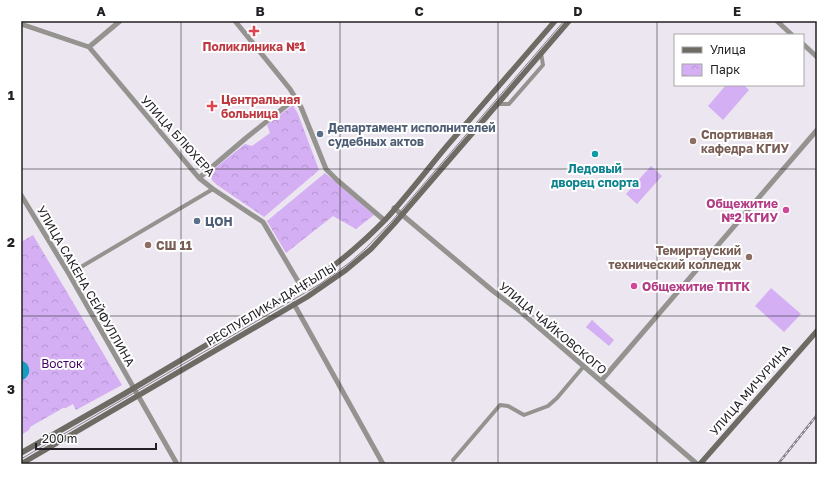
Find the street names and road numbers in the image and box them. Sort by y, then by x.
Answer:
street label: УЛИЦА БЛЮХЕРА [138,93,218,179]
street label: УЛИЦА САКЕНА СЕЙФУЛЛИНА [34,203,138,369]
street label: РЕСПУБЛИКА ДАҢҒЫЛЫ [203,259,339,349]
street label: УЛИЦА ЧАЙКОВСКОГО [496,278,610,378]
street label: УЛИЦА МИЧУРИНА [707,342,793,438]

